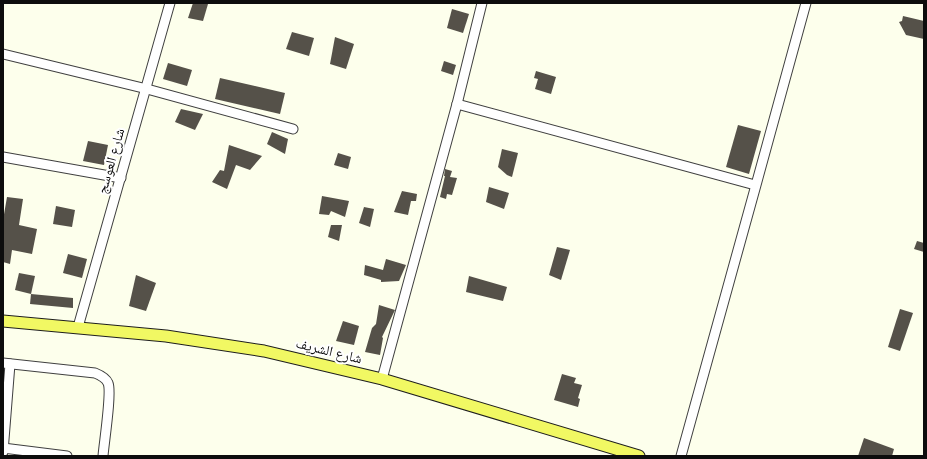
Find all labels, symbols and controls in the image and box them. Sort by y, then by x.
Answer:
street label: شارع العوسج [95,127,129,196]
street label: شارع الشريف [294,336,364,368]

